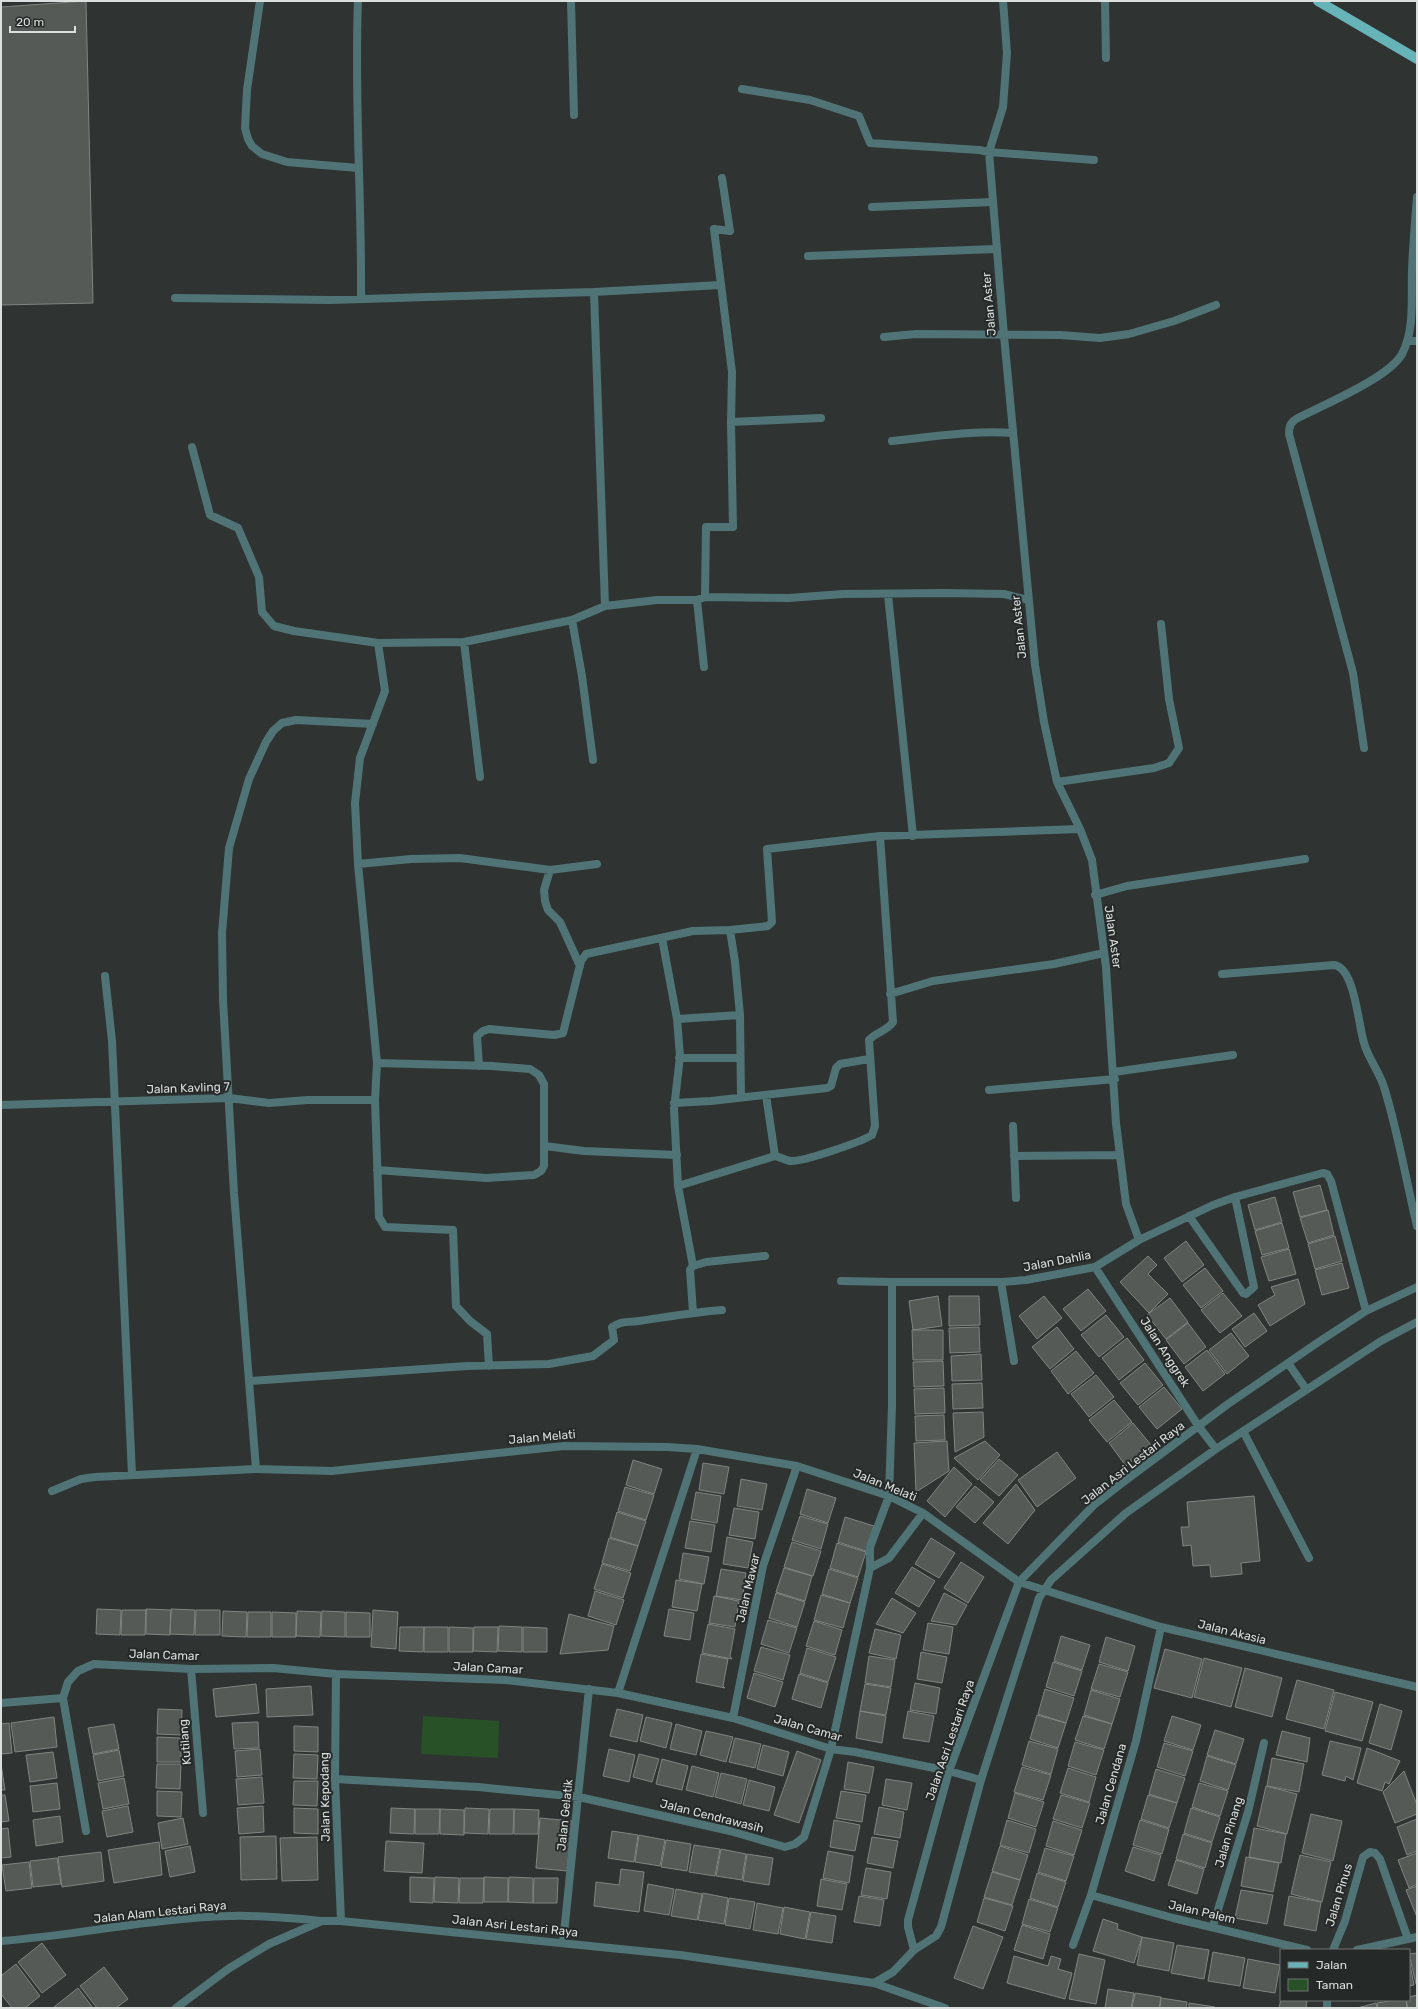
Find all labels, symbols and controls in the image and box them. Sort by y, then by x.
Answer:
scale bar [10,8,75,34]
text: 20 m [16,15,44,29]
street label: Jalan Aster [979,271,999,336]
street label: Jalan Aster [1009,594,1029,659]
street label: Jalan Aster [1102,904,1124,970]
street label: Jalan Kavling 7 [146,1080,230,1096]
street label: Jalan Dahlia [1022,1248,1092,1274]
street label: Jalan Anggrek [1137,1314,1193,1390]
street label: Jalan Asri Lestari Raya [1079,1418,1187,1508]
street label: Jalan Melati [508,1427,576,1447]
street label: Jalan Melati [851,1466,919,1504]
street label: Jalan Mawar [733,1552,763,1624]
street label: Jalan Akasia [1196,1617,1268,1647]
street label: Jalan Camar [129,1647,200,1663]
street label: Jalan Camar [452,1659,524,1677]
street label: Jalan Asri Lestari Raya [923,1678,977,1802]
street label: Jalan Camar [772,1712,844,1745]
street label: Kutilang [176,1719,194,1765]
street label: Jalan Cendana [1093,1742,1129,1826]
street label: Jalan Kepodang [317,1752,333,1842]
street label: Jalan Gelatik [554,1778,576,1852]
street label: Jalan Pinang [1212,1795,1246,1869]
street label: Jalan Cendrawasih [659,1796,765,1836]
street label: Jalan Pinus [1323,1862,1355,1928]
street label: Jalan Palem [1167,1897,1237,1927]
street label: Jalan Alam Lestari Raya [93,1898,227,1926]
street label: Jalan Asri Lestari Raya [451,1912,579,1940]
legend [1280,1949,1410,2001]
text: Jalan [1316,1958,1347,1972]
text: Taman [1316,1978,1353,1992]

